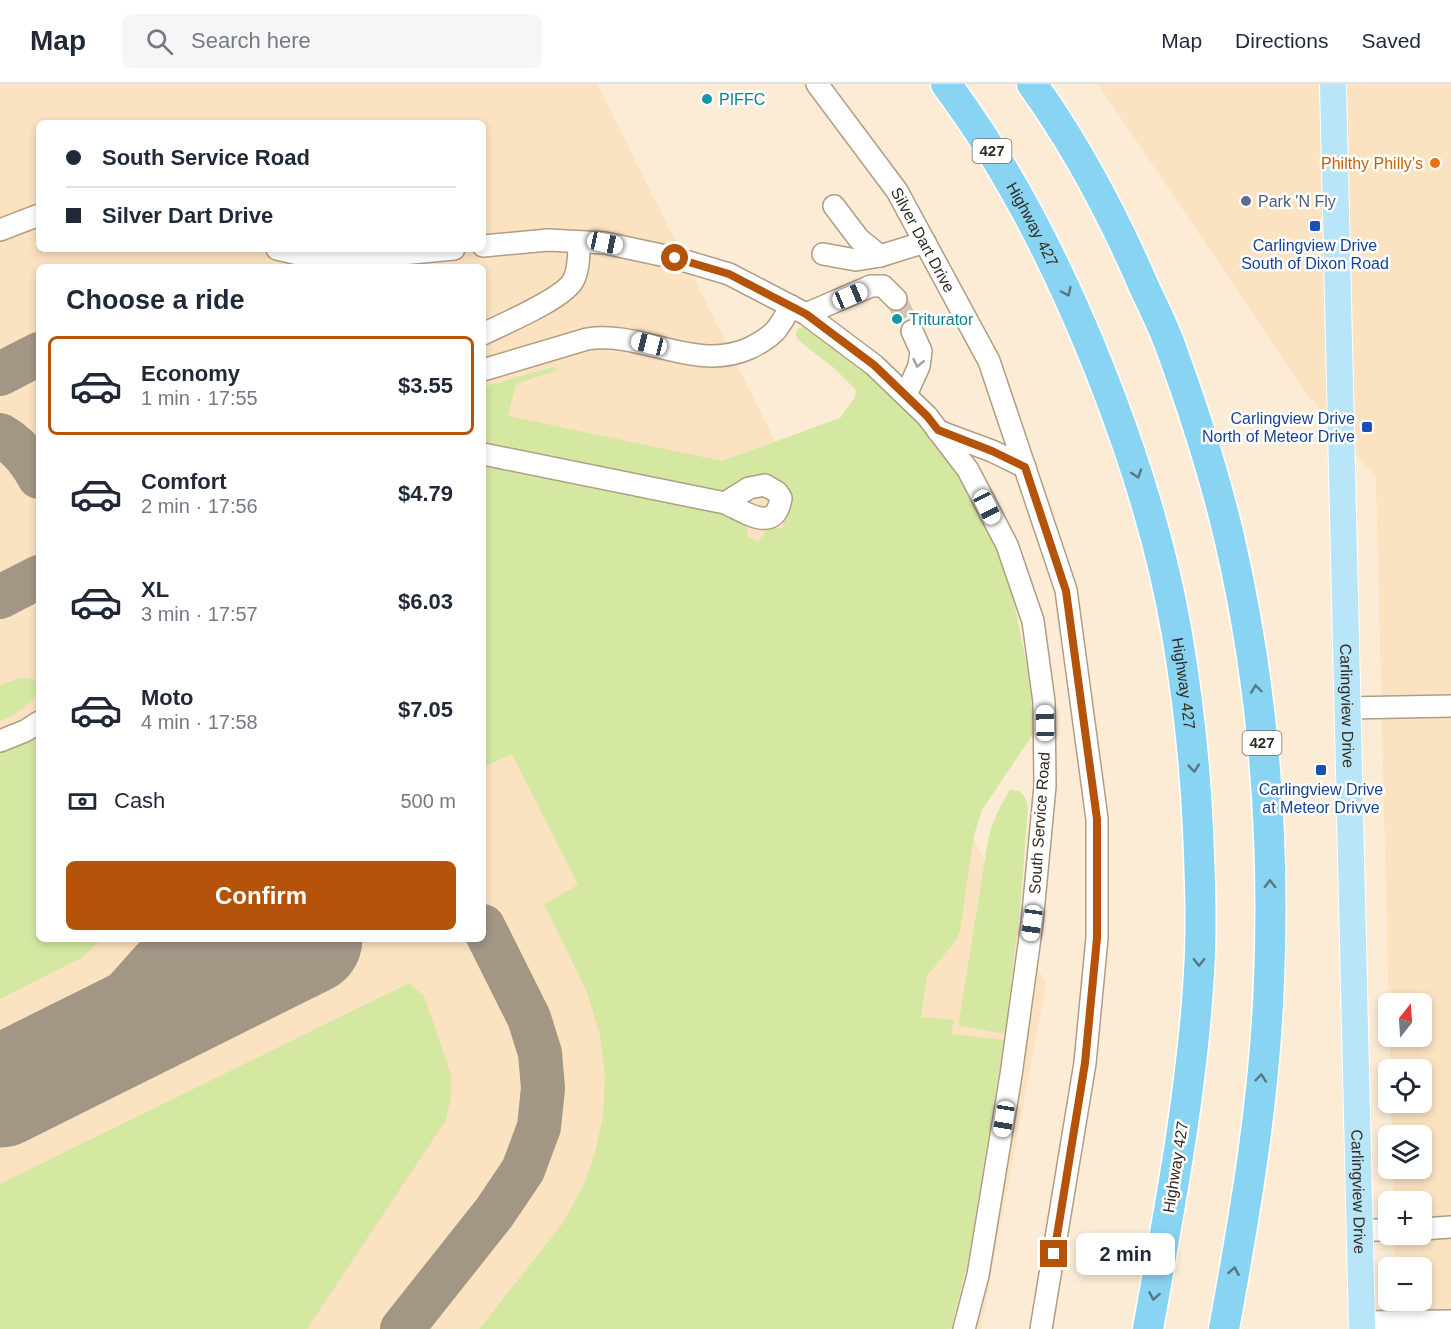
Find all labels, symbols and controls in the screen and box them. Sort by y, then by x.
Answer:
search box [122,14,542,68]
text: Map [30,25,86,56]
icon: search [143,25,176,58]
text: Search here [191,28,311,53]
text: Map [1161,29,1202,52]
text: Directions [1235,29,1328,52]
text: Saved [1361,29,1421,52]
place label: PIFFC [719,91,765,108]
marker: PIFFC [700,92,714,106]
road number: 427 [972,139,1012,163]
text: South Service Road [102,145,310,170]
place label: Philthy Philly’s [1321,155,1423,172]
marker: Philthy Philly’s [1428,156,1442,170]
street label: Highway 427 [1003,179,1061,269]
street label: Silver Dart Drive [888,185,958,295]
place label: Park 'N Fly [1258,193,1336,210]
marker: Park 'N Fly [1239,194,1253,208]
text: Silver Dart Drive [102,203,273,228]
marker: Carlingview Drive South of Dixon Road [1308,219,1322,233]
car [586,230,624,256]
place label: Carlingview Drive South of Dixon Road [1241,237,1389,272]
route start [661,244,688,271]
car [830,281,870,311]
text: Choose a ride [66,285,245,315]
one-way arrow [1060,285,1072,296]
place label: Triturator [909,311,974,328]
marker: Triturator [890,312,904,326]
car [629,331,669,357]
one-way arrow [913,358,926,368]
icon: car [69,359,123,413]
text: Economy [141,361,240,386]
text: $3.55 [398,373,453,398]
text: 1 min · 17:55 [141,387,258,409]
place label: Carlingview Drive North of Meteor Drive [1202,410,1355,445]
marker: Carlingview Drive North of Meteor Drive [1360,420,1374,434]
icon: car [69,467,123,521]
one-way arrow [1130,468,1142,479]
text: Comfort [141,469,227,494]
text: $4.79 [398,481,453,506]
car [971,487,1003,527]
text: 2 min · 17:56 [141,495,258,517]
icon: car [69,575,123,629]
text: XL [141,577,169,602]
text: $6.03 [398,589,453,614]
text: 3 min · 17:57 [141,603,258,625]
street label: Highway 427 [1169,636,1198,730]
street label: Carlingview Drive [1337,643,1357,768]
icon: car [69,683,123,737]
text: Moto [141,685,194,710]
one-way arrow [1251,685,1263,694]
text: $7.05 [398,697,453,722]
car [1036,705,1054,741]
text: 4 min · 17:58 [141,711,258,733]
road number: 427 [1242,731,1282,755]
street label: South Service Road [1026,751,1053,895]
one-way arrow [1187,763,1200,772]
marker: Carlingview Drive at Meteor Drivve [1314,763,1328,777]
place label: Carlingview Drive at Meteor Drivve [1259,781,1383,816]
icon: cash [66,785,99,818]
text: Cash [114,788,165,813]
text: 500 m [400,790,456,812]
button: Confirm [66,861,456,930]
one-way arrow [1263,879,1276,888]
car [1021,904,1043,942]
one-way arrow [1193,958,1205,967]
north arrow [1378,993,1432,1047]
map controls [1378,993,1432,1311]
button: locate [1378,1059,1432,1113]
one-way arrow [1254,1074,1267,1083]
car [992,1100,1016,1138]
street label: Highway 427 [1160,1120,1191,1214]
button: layers [1378,1125,1432,1179]
street label: Carlingview Drive [1348,1129,1368,1254]
button: + [1378,1191,1432,1245]
callout: 2 min [1075,1233,1174,1275]
route end [1040,1240,1067,1267]
text: 2 min [1099,1243,1152,1265]
button: − [1378,1257,1432,1311]
one-way arrow [1227,1267,1240,1277]
one-way arrow [1148,1291,1161,1301]

